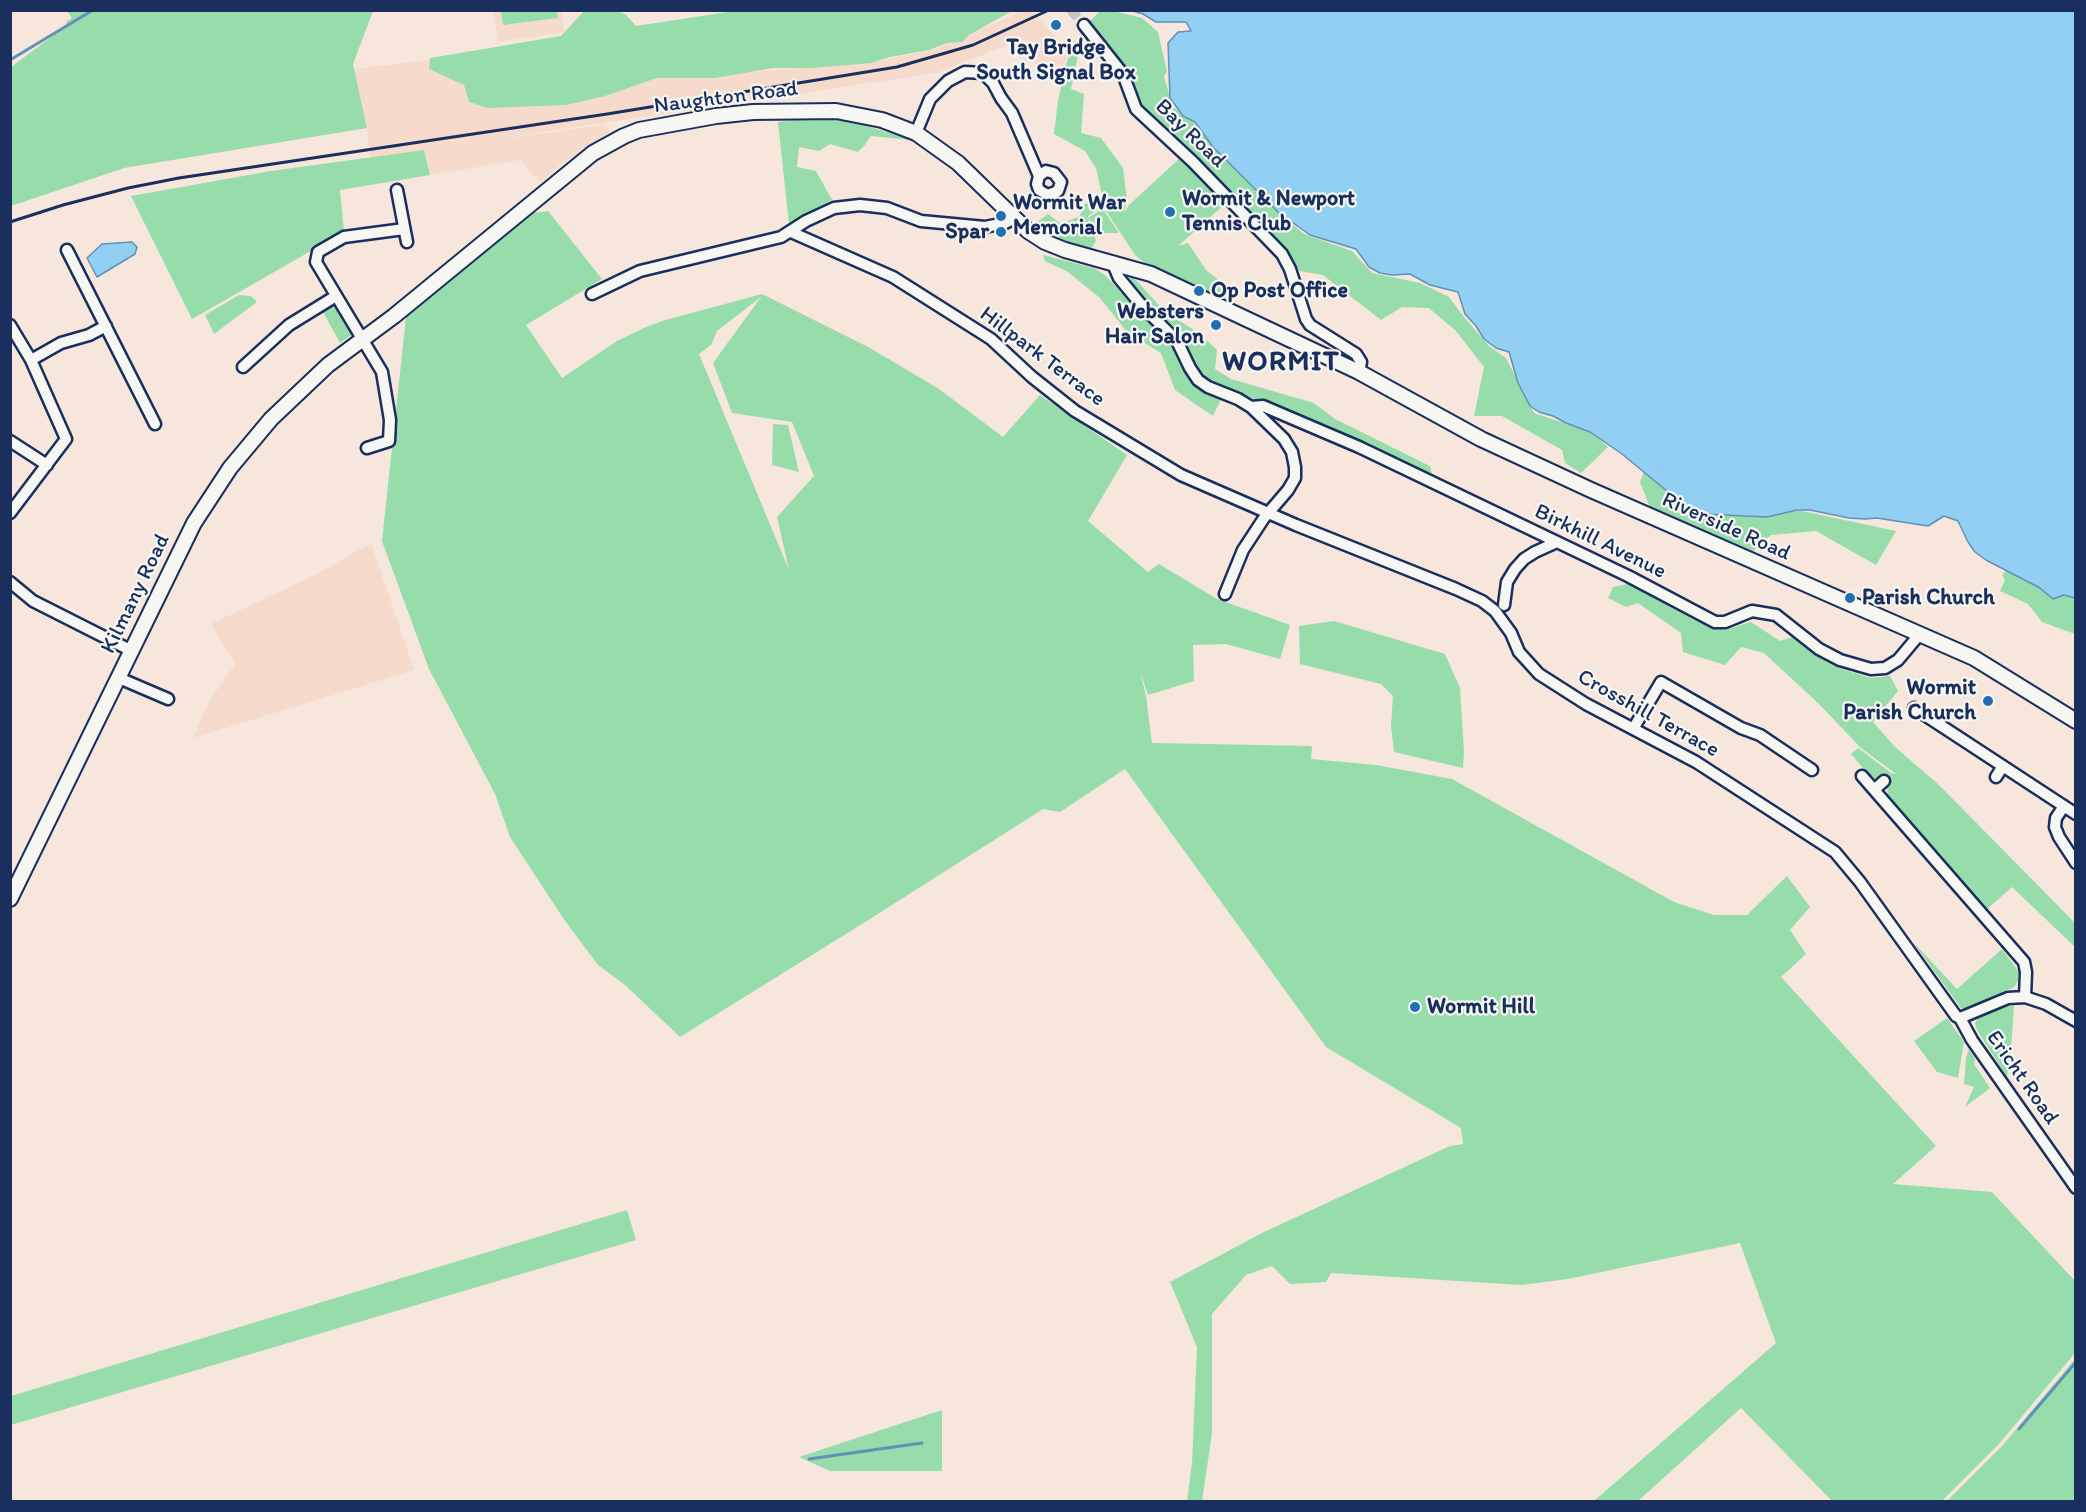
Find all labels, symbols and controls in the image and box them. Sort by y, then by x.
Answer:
marker: Tay Bridge South Signal Box [1049,18,1063,32]
place label: Tay Bridge South Signal Box [976,35,1136,86]
street label: Naughton Road [652,76,800,120]
street label: Bay Road [1149,94,1231,174]
place label: Wormit & Newport Tennis Club [1182,186,1355,237]
place label: Wormit War Memorial [1013,190,1126,242]
marker: Wormit & Newport Tennis Club [1163,205,1177,219]
marker: Wormit War Memorial [994,209,1008,223]
place label: Spar [945,219,989,245]
marker: Spar [994,225,1008,239]
place label: Op Post Office [1211,278,1348,304]
marker: Op Post Office [1192,284,1206,298]
place label: Websters Hair Salon [1105,299,1204,350]
street label: Hillpark Terrace [974,301,1110,413]
marker: Websters Hair Salon [1209,318,1223,332]
district label: WORMIT [1223,346,1339,380]
street label: Riverside Road [1658,487,1794,567]
street label: Birkhill Avenue [1530,499,1670,585]
street label: Kilmany Road [96,530,176,658]
place label: Parish Church [1862,585,1995,611]
marker: Parish Church [1843,591,1857,605]
street label: Crosshill Terrace [1573,664,1723,764]
place label: Wormit Parish Church [1843,675,1976,726]
marker: Wormit Parish Church [1981,694,1995,708]
place label: Wormit Hill [1427,994,1535,1020]
marker: Wormit Hill [1408,1000,1422,1014]
street label: Ericht Road [1980,1026,2064,1130]

